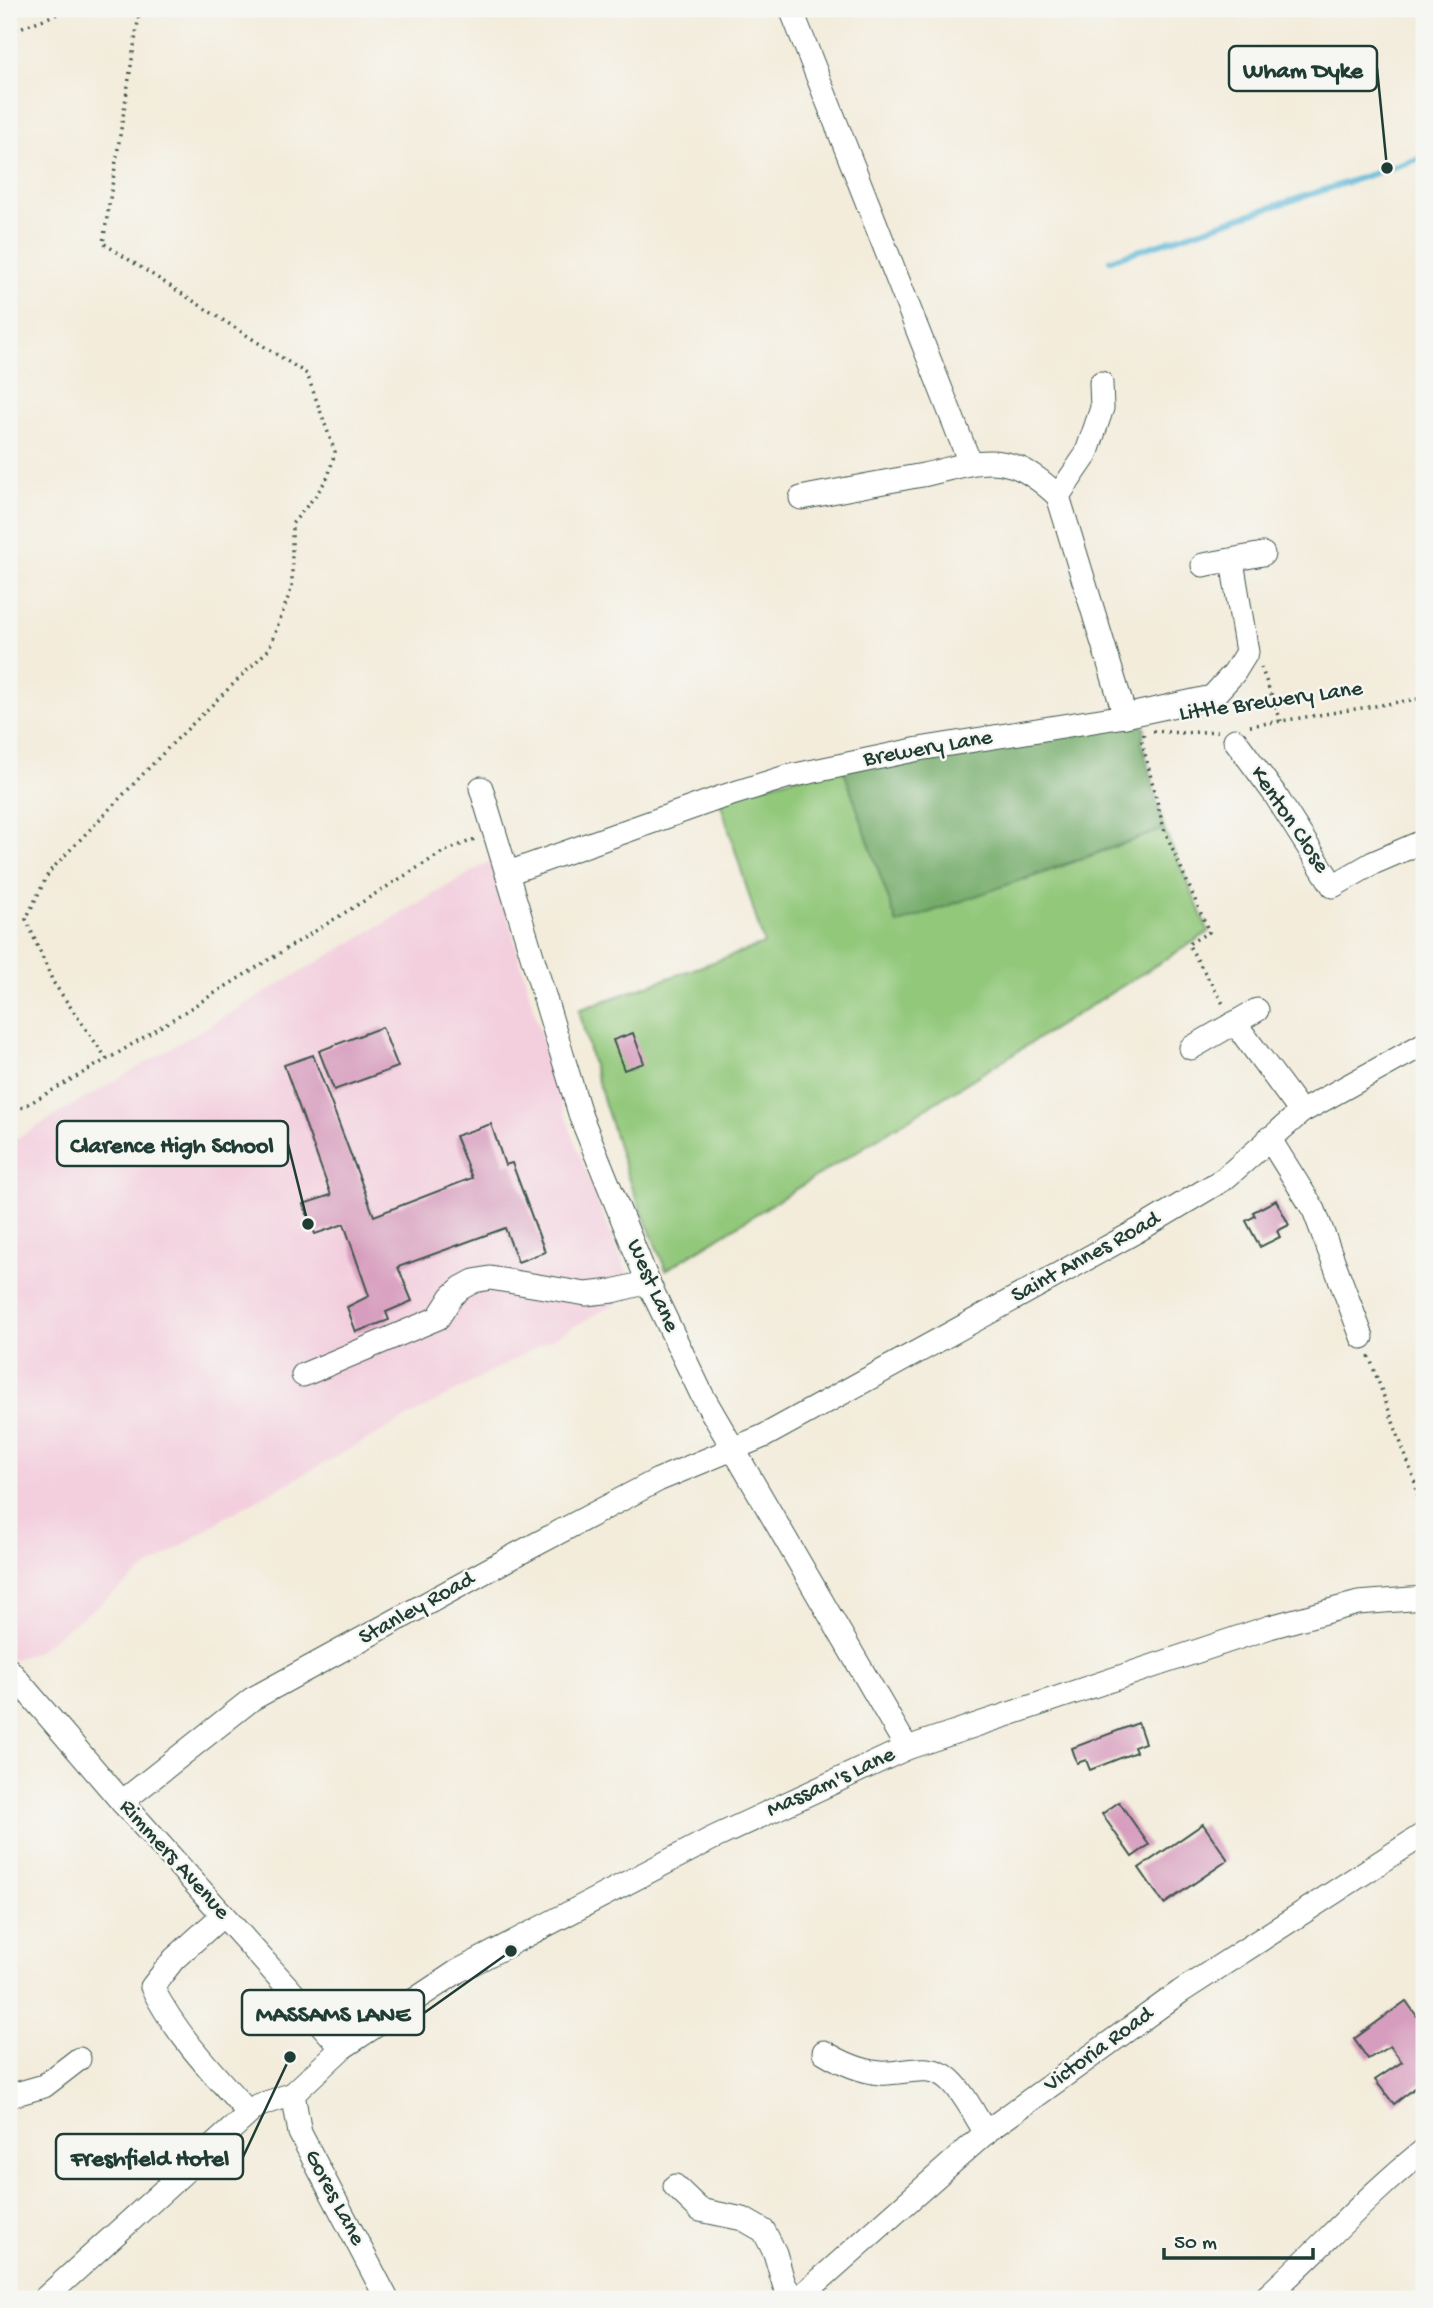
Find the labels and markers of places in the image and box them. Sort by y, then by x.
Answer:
callout: Wham Dyke [1229,46,1377,91]
callout: Clarence High School [57,1121,288,1166]
callout: MASSAMS LANE [242,1990,424,2035]
callout: Freshfield Hotel [56,2134,243,2179]

